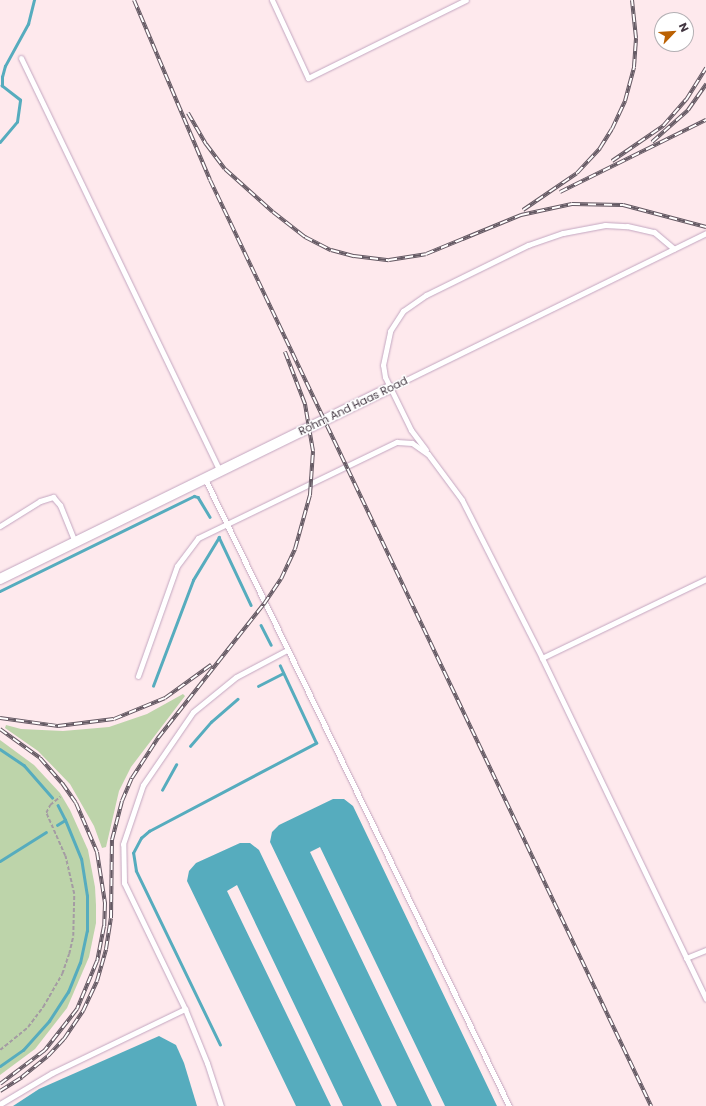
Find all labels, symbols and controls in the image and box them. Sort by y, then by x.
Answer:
north arrow [654,12,694,52]
text: N [675,20,693,34]
street label: Rohm And Haas Road [296,374,410,438]

